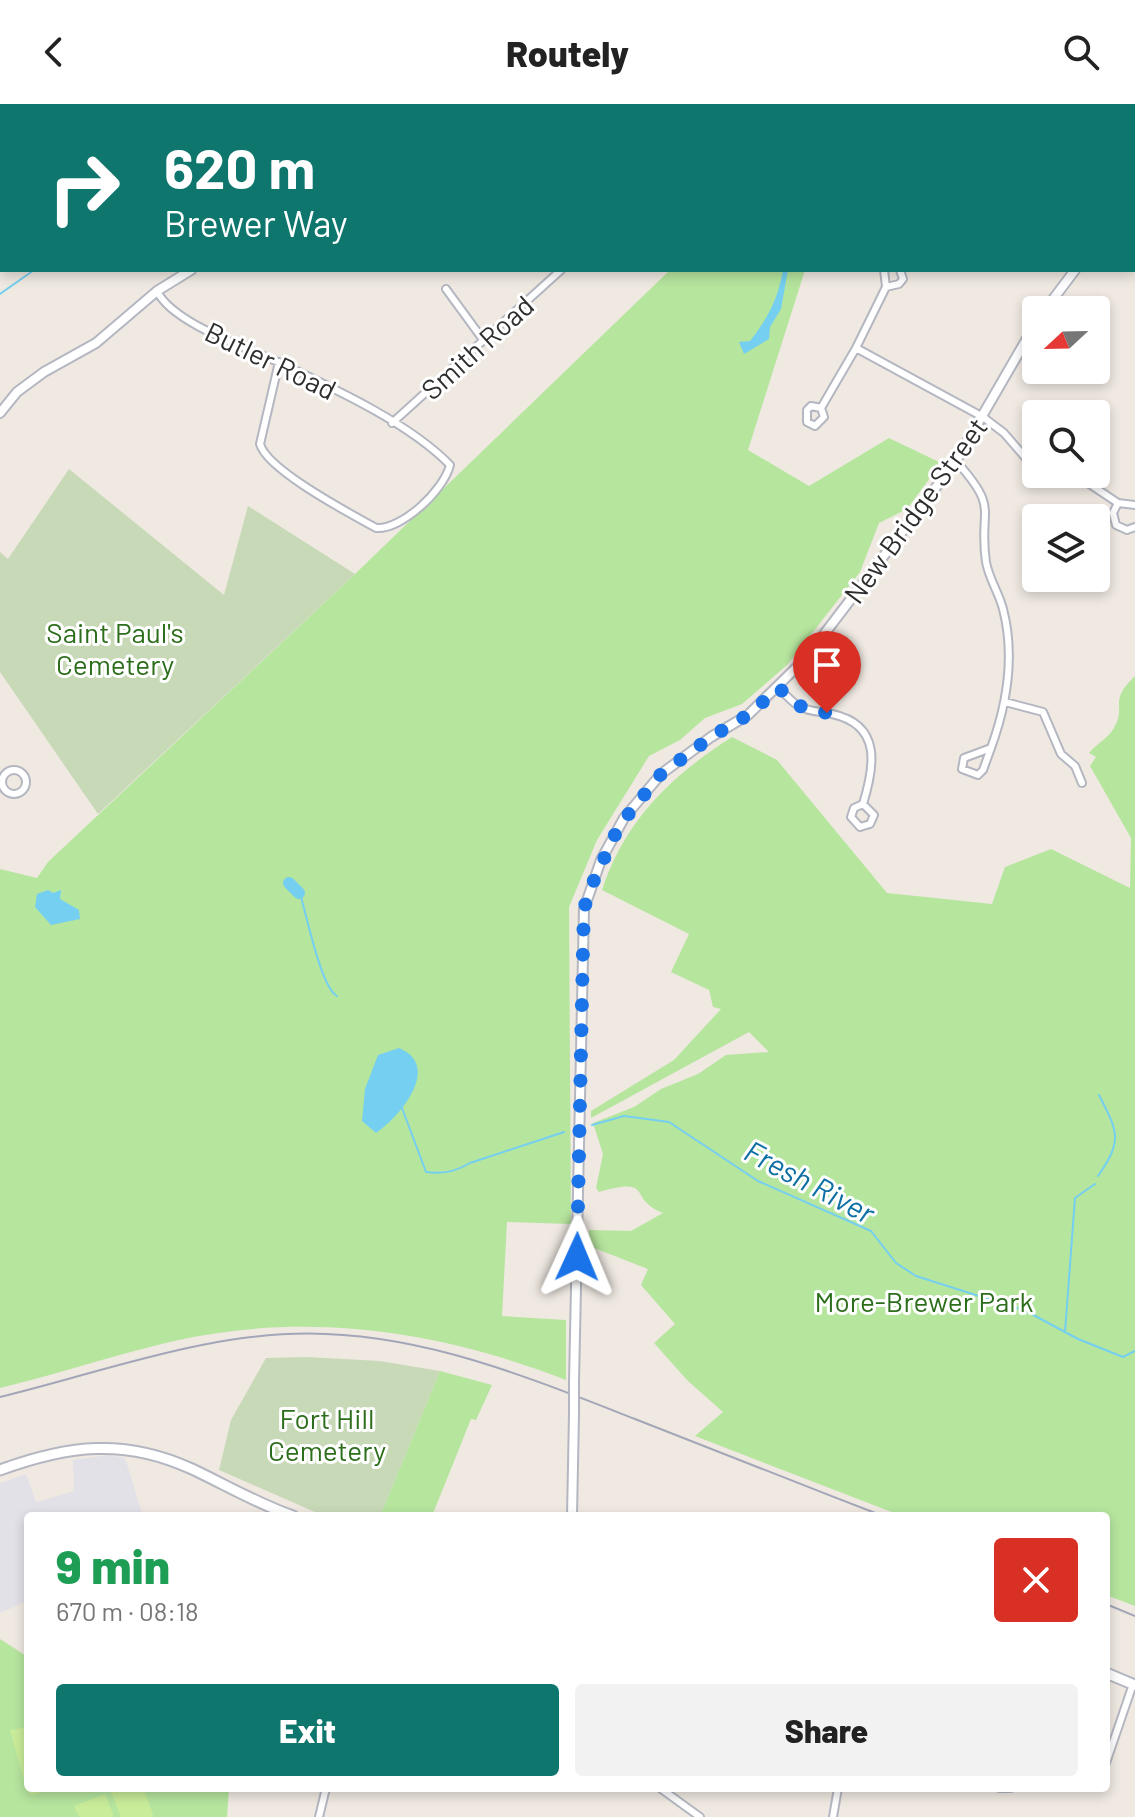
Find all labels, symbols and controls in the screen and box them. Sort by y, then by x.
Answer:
icon: back [32,30,76,74]
icon: search [1059,30,1103,74]
text: Routely [506,31,629,74]
text: 620 m [164,133,315,200]
icon: right [32,136,136,240]
text: Brewer Way [164,201,348,244]
street label: Smith Road [414,288,540,406]
north arrow [1022,296,1110,384]
map controls [1022,296,1110,592]
street label: Butler Road [200,314,342,406]
button: search [1022,400,1110,488]
street label: New Bridge Street [836,410,994,610]
button: layers [1022,504,1110,592]
park label: Saint Paul's Cemetery [46,615,184,681]
pin [793,631,861,713]
icon: arrive [805,643,849,687]
water label: Fresh River [739,1132,882,1231]
position arrow [535,1215,619,1299]
park label: More-Brewer Park [815,1284,1033,1318]
park label: Fort Hill Cemetery [268,1401,386,1467]
text: 9 min [56,1536,170,1594]
button: close [994,1538,1078,1622]
text: 670 m · 08:18 [56,1595,199,1626]
button: Exit [56,1684,559,1776]
button: Share [575,1684,1078,1776]

